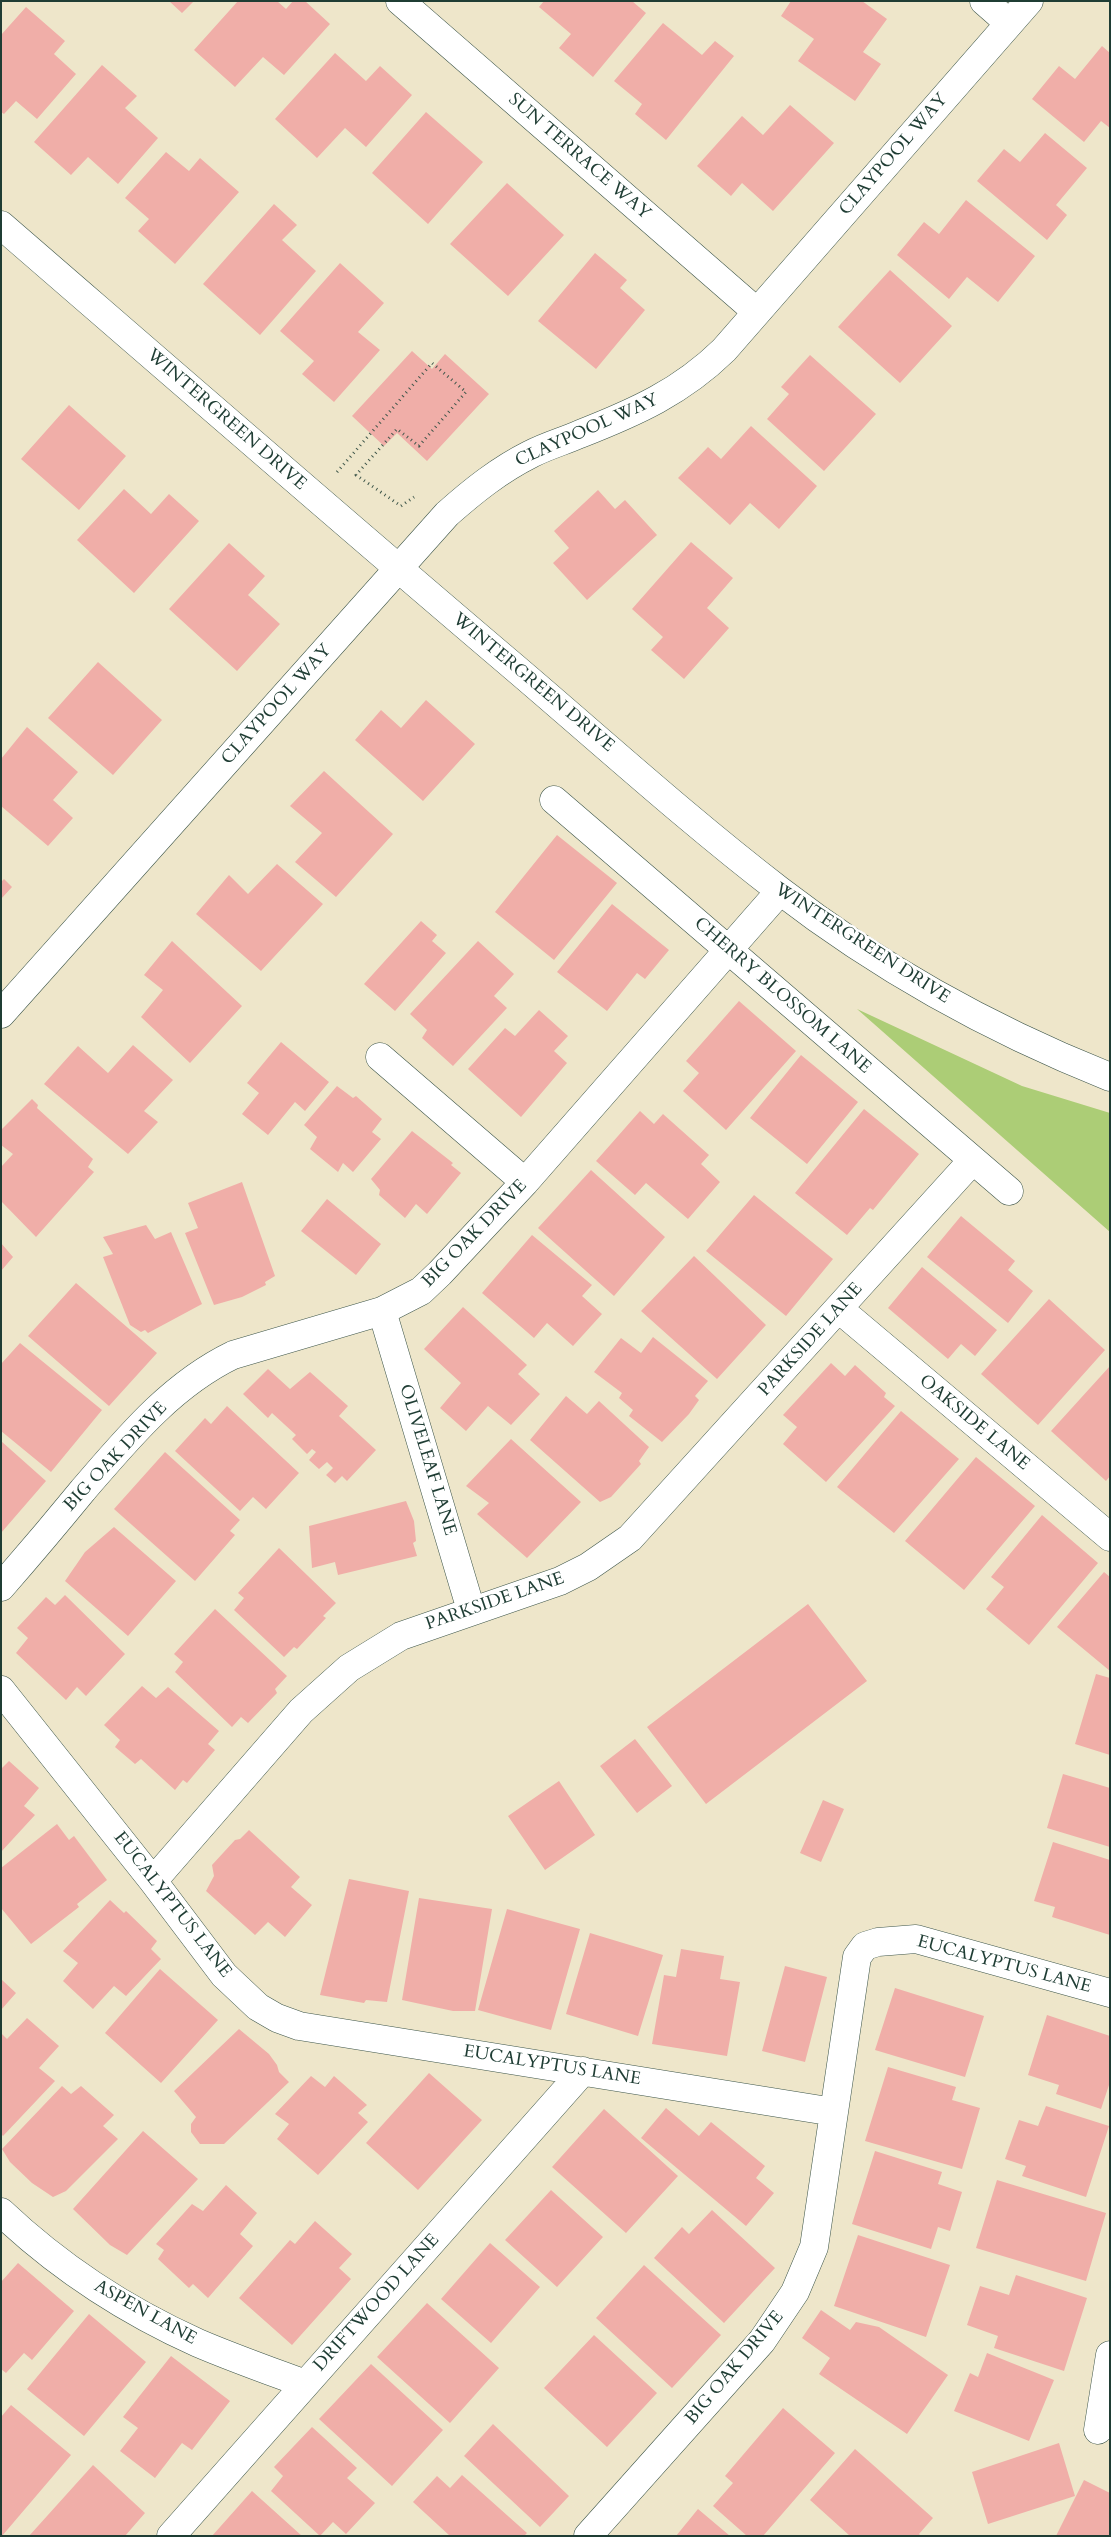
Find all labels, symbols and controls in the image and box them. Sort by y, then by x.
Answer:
street label: SUN TERRACE WAY [503,89,655,225]
street label: CLAYPOOL WAY [835,90,953,220]
street label: WINTERGREEN DRIVE [142,345,310,495]
street label: CLAYPOOL WAY [512,390,662,472]
street label: WINTERGREEN DRIVE [448,609,618,757]
street label: CLAYPOOL WAY [217,640,337,770]
street label: WINTERGREEN DRIVE [770,879,954,1009]
street label: CHERRY BLOSSOM LANE [689,913,875,1079]
street label: BIG OAK DRIVE [418,1176,532,1292]
street label: PARKSIDE LANE [754,1279,868,1401]
street label: OAKSIDE LANE [914,1370,1034,1476]
street label: OLIVELEAF LANE [394,1382,460,1538]
street label: BIG OAK DRIVE [60,1398,172,1516]
street label: PARKSIDE LANE [423,1568,567,1636]
street label: EUCALYPTUS LANE [108,1828,236,1982]
street label: EUCALYPTUS LANE [915,1931,1093,1999]
street label: EUCALYPTUS LANE [462,2041,642,2091]
street label: DRIFTWOOD LANE [310,2230,444,2376]
street label: ASPEN LANE [90,2276,200,2350]
street label: BIG OAK DRIVE [681,2307,789,2429]

